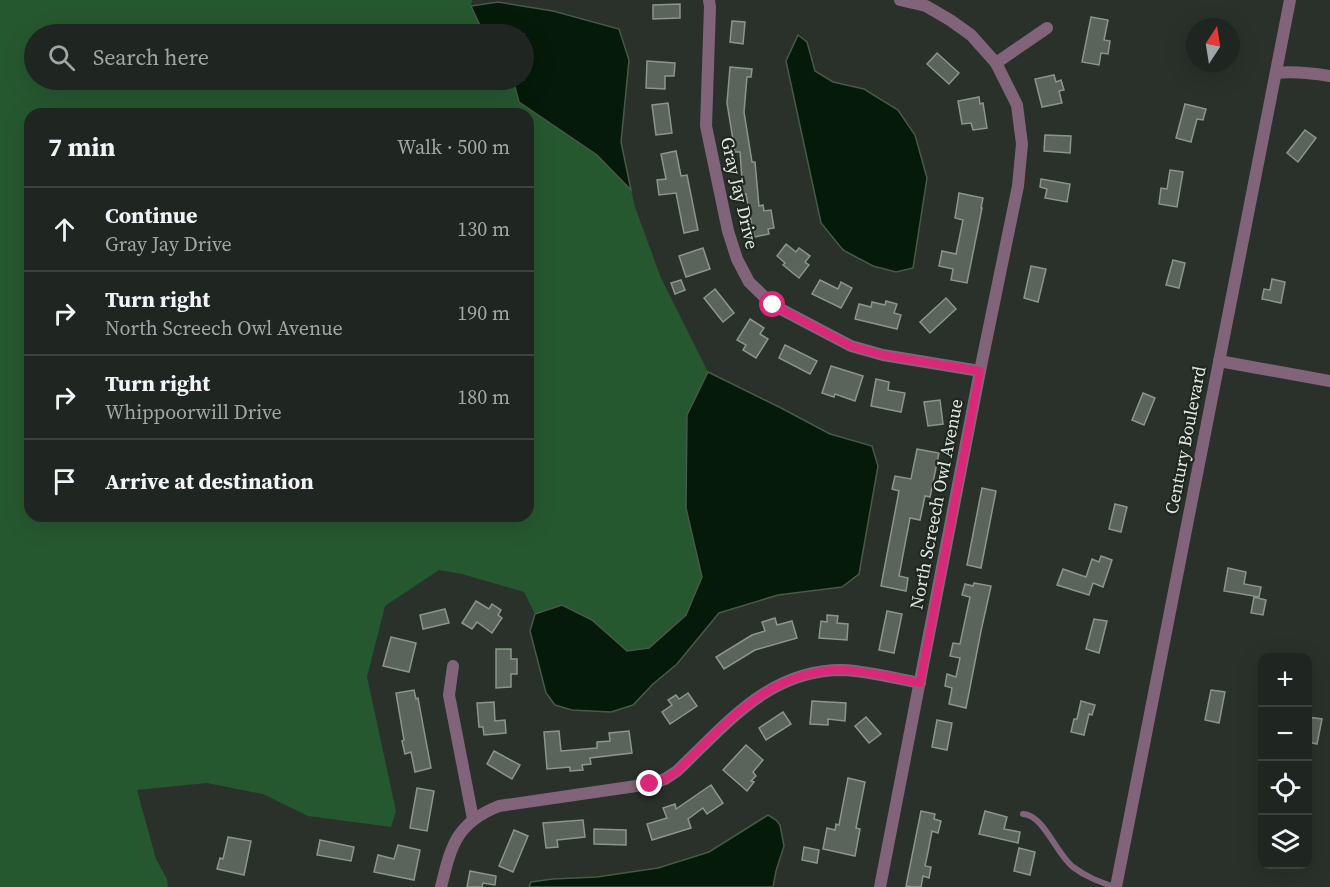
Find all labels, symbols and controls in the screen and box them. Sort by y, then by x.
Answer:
north arrow [1186,18,1240,72]
search box [24,24,534,90]
icon: search [45,41,78,74]
text: Search here [93,42,209,72]
text: 7 min [48,129,115,165]
text: Walk · 500 m [397,133,510,161]
street label: Gray Jay Drive [715,135,765,251]
text: Continue [105,200,198,230]
icon: ahead [48,213,81,246]
text: 130 m [457,215,510,243]
text: Gray Jay Drive [105,230,232,258]
text: Turn right [105,284,210,314]
route start [759,291,785,317]
icon: right [48,297,81,330]
text: 190 m [457,299,510,327]
text: North Screech Owl Avenue [105,314,343,342]
street label: Century Boulevard [1158,364,1212,516]
text: Turn right [105,368,210,398]
icon: right [48,381,81,414]
text: 180 m [457,383,510,411]
street label: North Screech Owl Avenue [903,397,969,611]
text: Whippoorwill Drive [105,398,282,426]
icon: arrive [48,465,81,498]
text: Arrive at destination [105,466,314,496]
map controls [1258,653,1312,869]
button: + [1258,653,1312,707]
button: − [1258,707,1312,761]
button: locate [1258,761,1312,815]
route end [636,770,662,796]
button: layers [1258,815,1312,869]

